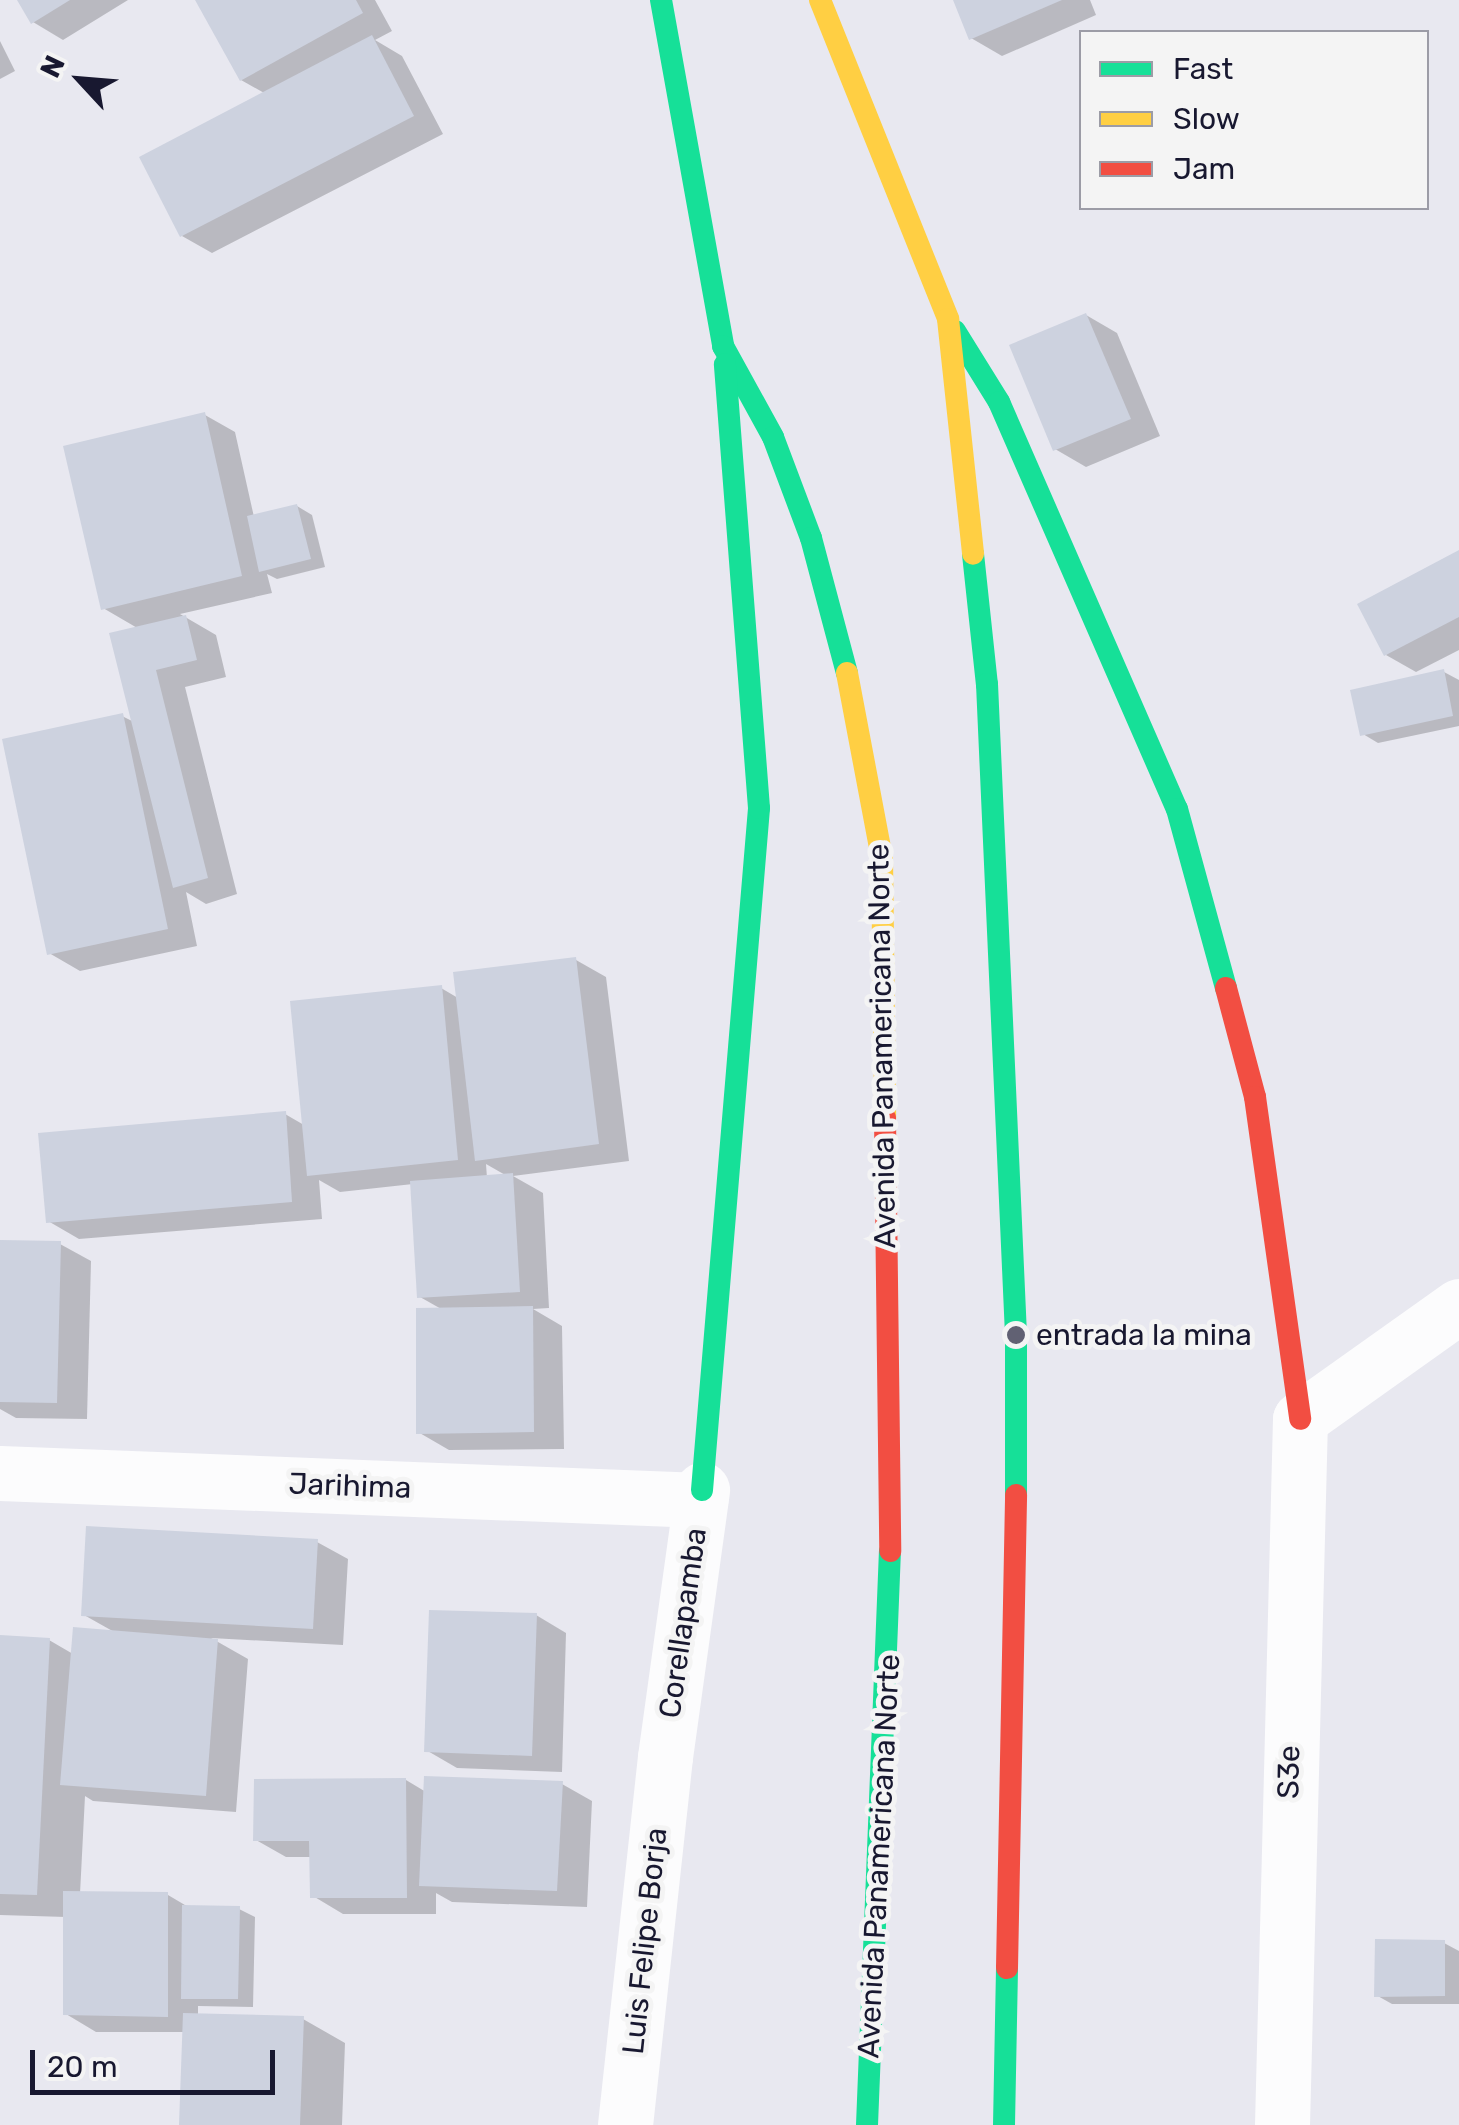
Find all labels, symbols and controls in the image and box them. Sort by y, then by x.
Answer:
north arrow [30,30,130,130]
legend [1079,30,1429,210]
text: N [33,50,72,83]
text: Fast [1173,51,1233,87]
text: Slow [1173,101,1240,137]
text: Jam [1173,151,1235,187]
street label: Avenida Panamericana Norte [860,843,904,1249]
place label: entrada la mina [1036,1317,1252,1353]
marker: entrada la mina [1005,1324,1027,1346]
street label: Jarihima [288,1466,412,1506]
street label: Corellapamba [652,1526,714,1720]
street label: Avenida Panamericana Norte [850,1653,908,2059]
street label: S3e [1271,1745,1307,1799]
street label: Luis Felipe Borja [615,1826,675,2056]
scale bar [35,2030,280,2092]
text: 20 m [47,2049,118,2085]

